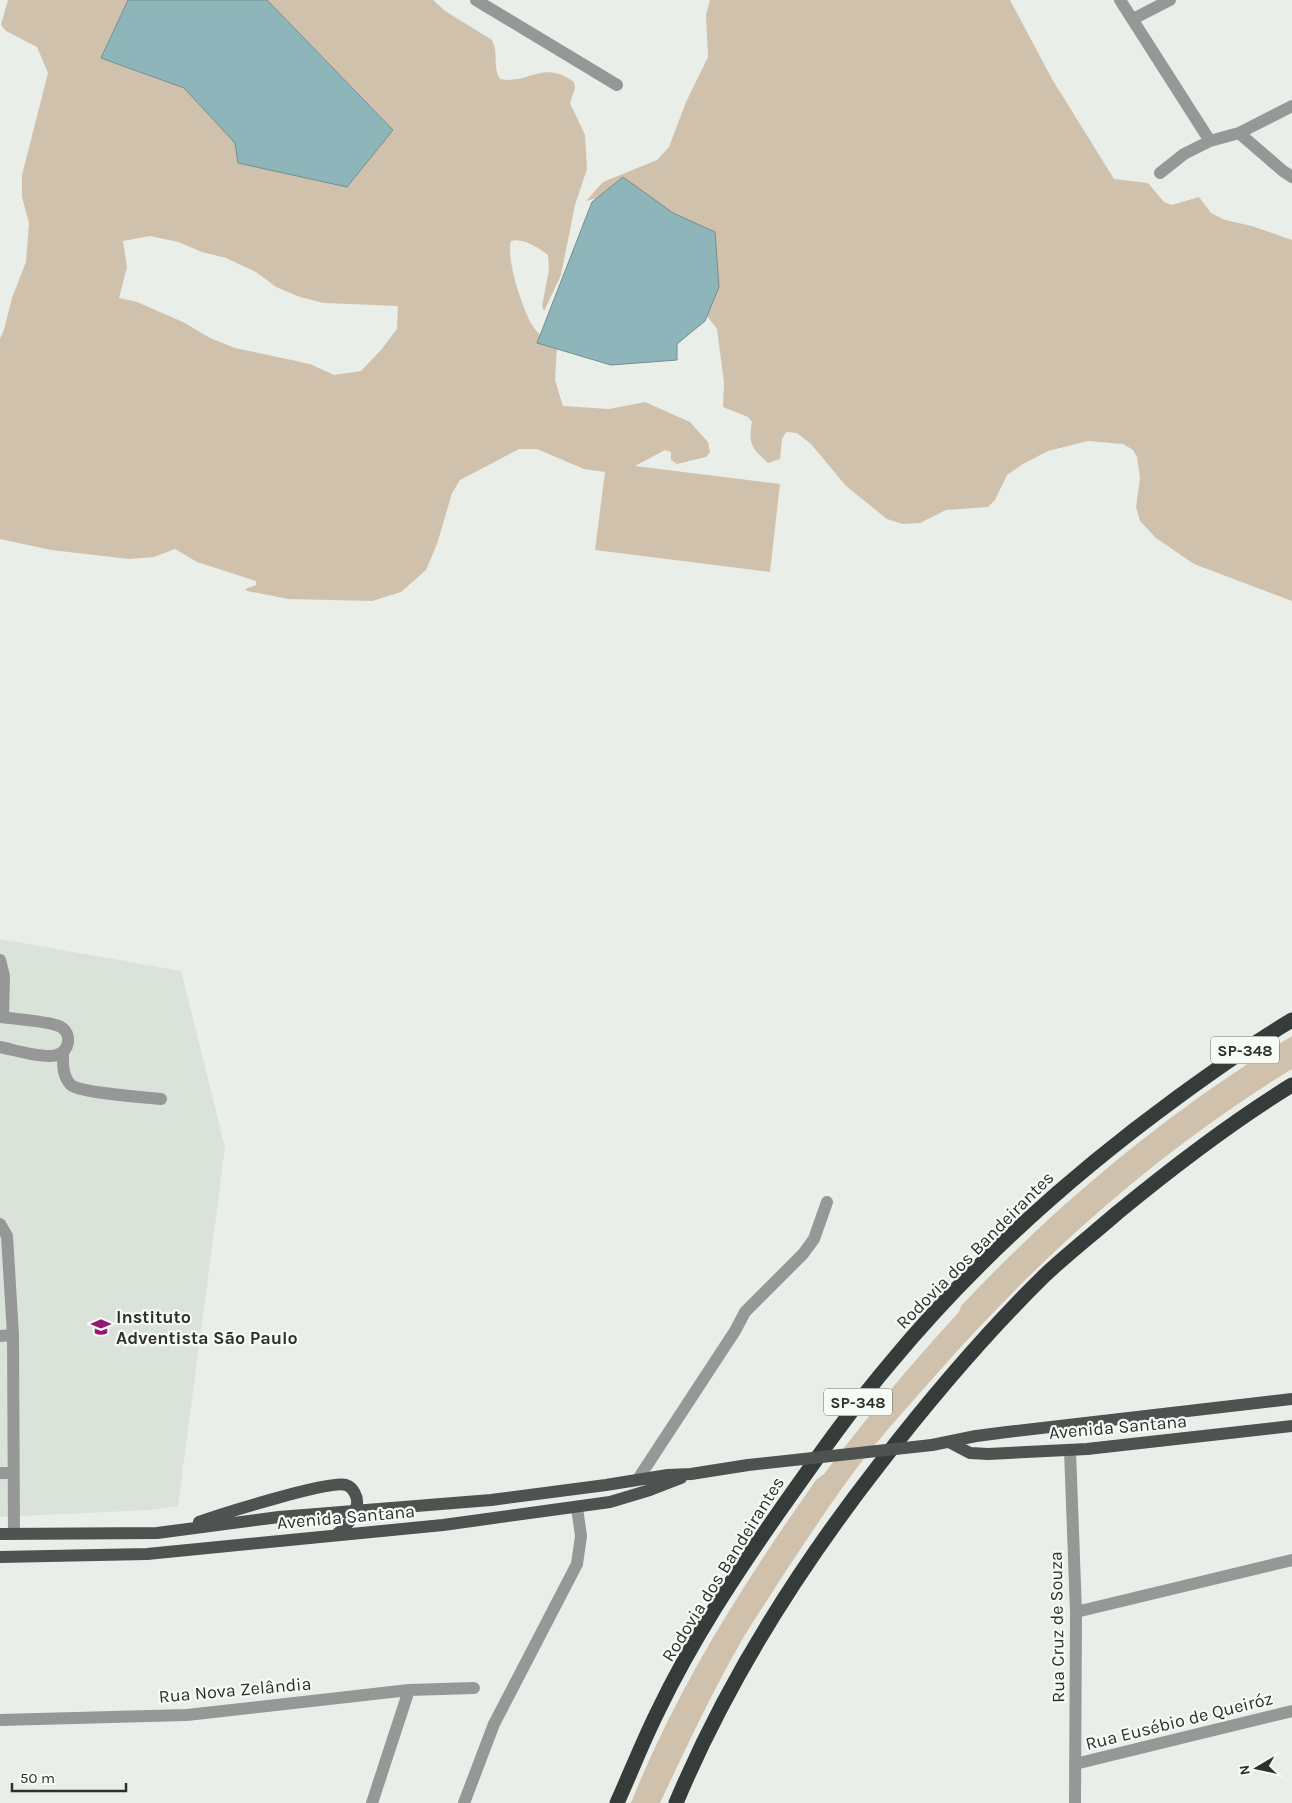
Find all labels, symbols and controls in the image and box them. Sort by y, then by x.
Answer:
road number: SP-348 [1211,1036,1279,1064]
street label: Rodovia dos Bandeirantes [891,1166,1059,1334]
place label: Instituto Adventista São Paulo [116,1306,298,1349]
school or university icon: Instituto Adventista São Paulo [90,1316,112,1338]
road number: SP-348 [824,1388,892,1415]
street label: Avenida Santana [1048,1410,1188,1444]
street label: Rodovia dos Bandeirantes [657,1472,789,1666]
street label: Avenida Santana [276,1500,416,1534]
street label: Rua Cruz de Souza [1045,1551,1069,1703]
street label: Rua Nova Zelândia [158,1672,312,1708]
street label: Rua Eusébio de Queiróz [1083,1687,1275,1755]
north arrow [1232,1743,1282,1793]
scale bar [12,1760,126,1792]
text: N [1235,1764,1254,1776]
text: 50 m [20,1769,55,1787]

